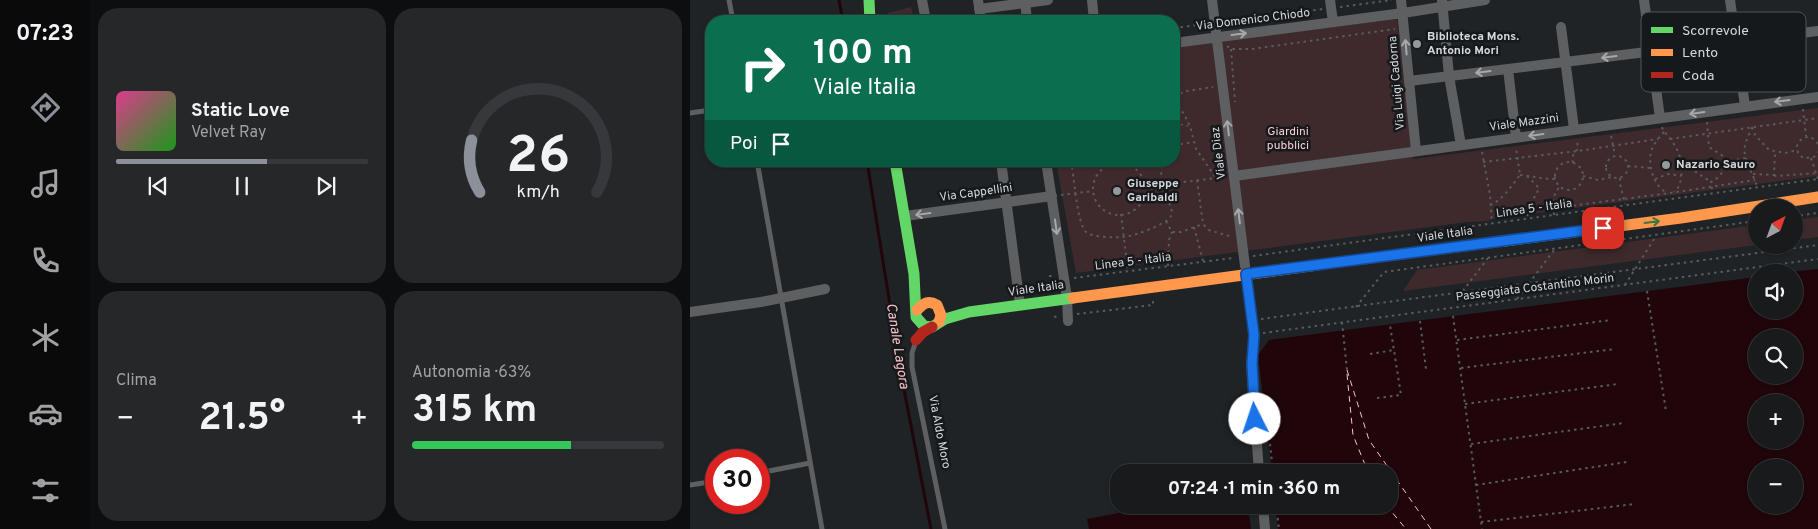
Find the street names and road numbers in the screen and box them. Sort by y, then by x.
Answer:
street label: Via Domenico Chiodo [1195,5,1311,35]
street label: Via Luigi Cadorna [1385,35,1409,131]
street label: Viale Mazzini [1488,110,1560,136]
street label: Viale Diaz [1208,126,1230,180]
street label: Via Cappellini [938,180,1014,206]
street label: Linea 5 - Italia [1495,196,1573,222]
street label: Viale Italia [1416,223,1474,247]
street label: Linea 5 - Italia [1094,249,1172,275]
street label: Passeggiata Costantino Morin [1455,270,1615,306]
street label: Viale Italia [1007,277,1065,301]
street label: Via Aldo Moro [924,394,954,470]

